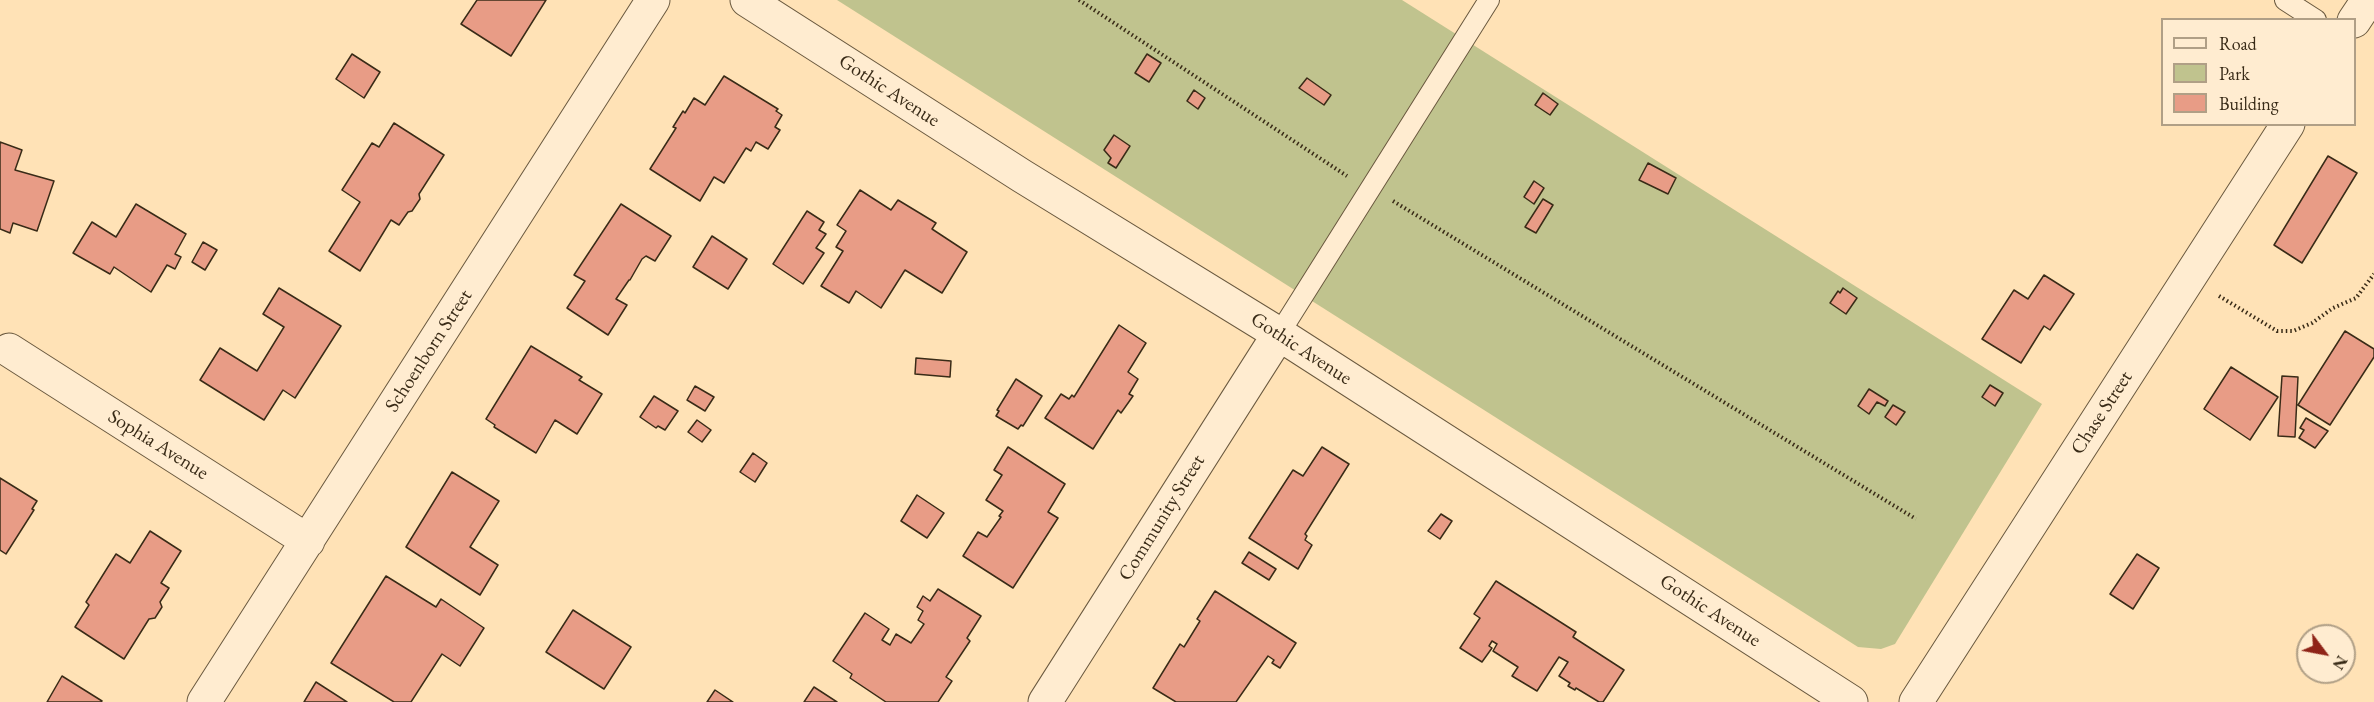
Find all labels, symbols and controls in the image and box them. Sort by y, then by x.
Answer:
legend [2161,18,2356,126]
text: Road [2219,32,2257,55]
street label: Gothic Avenue [834,49,944,133]
text: Park [2219,62,2250,85]
text: Building [2219,92,2279,115]
street label: Schoenborn Street [380,285,478,417]
street label: Gothic Avenue [1246,307,1356,391]
street label: Chase Street [2066,367,2138,459]
street label: Sophia Avenue [103,405,213,485]
street label: Community Street [1114,450,1210,586]
street label: Gothic Avenue [1655,569,1765,653]
north arrow [2296,624,2356,684]
text: N [2328,652,2352,674]

